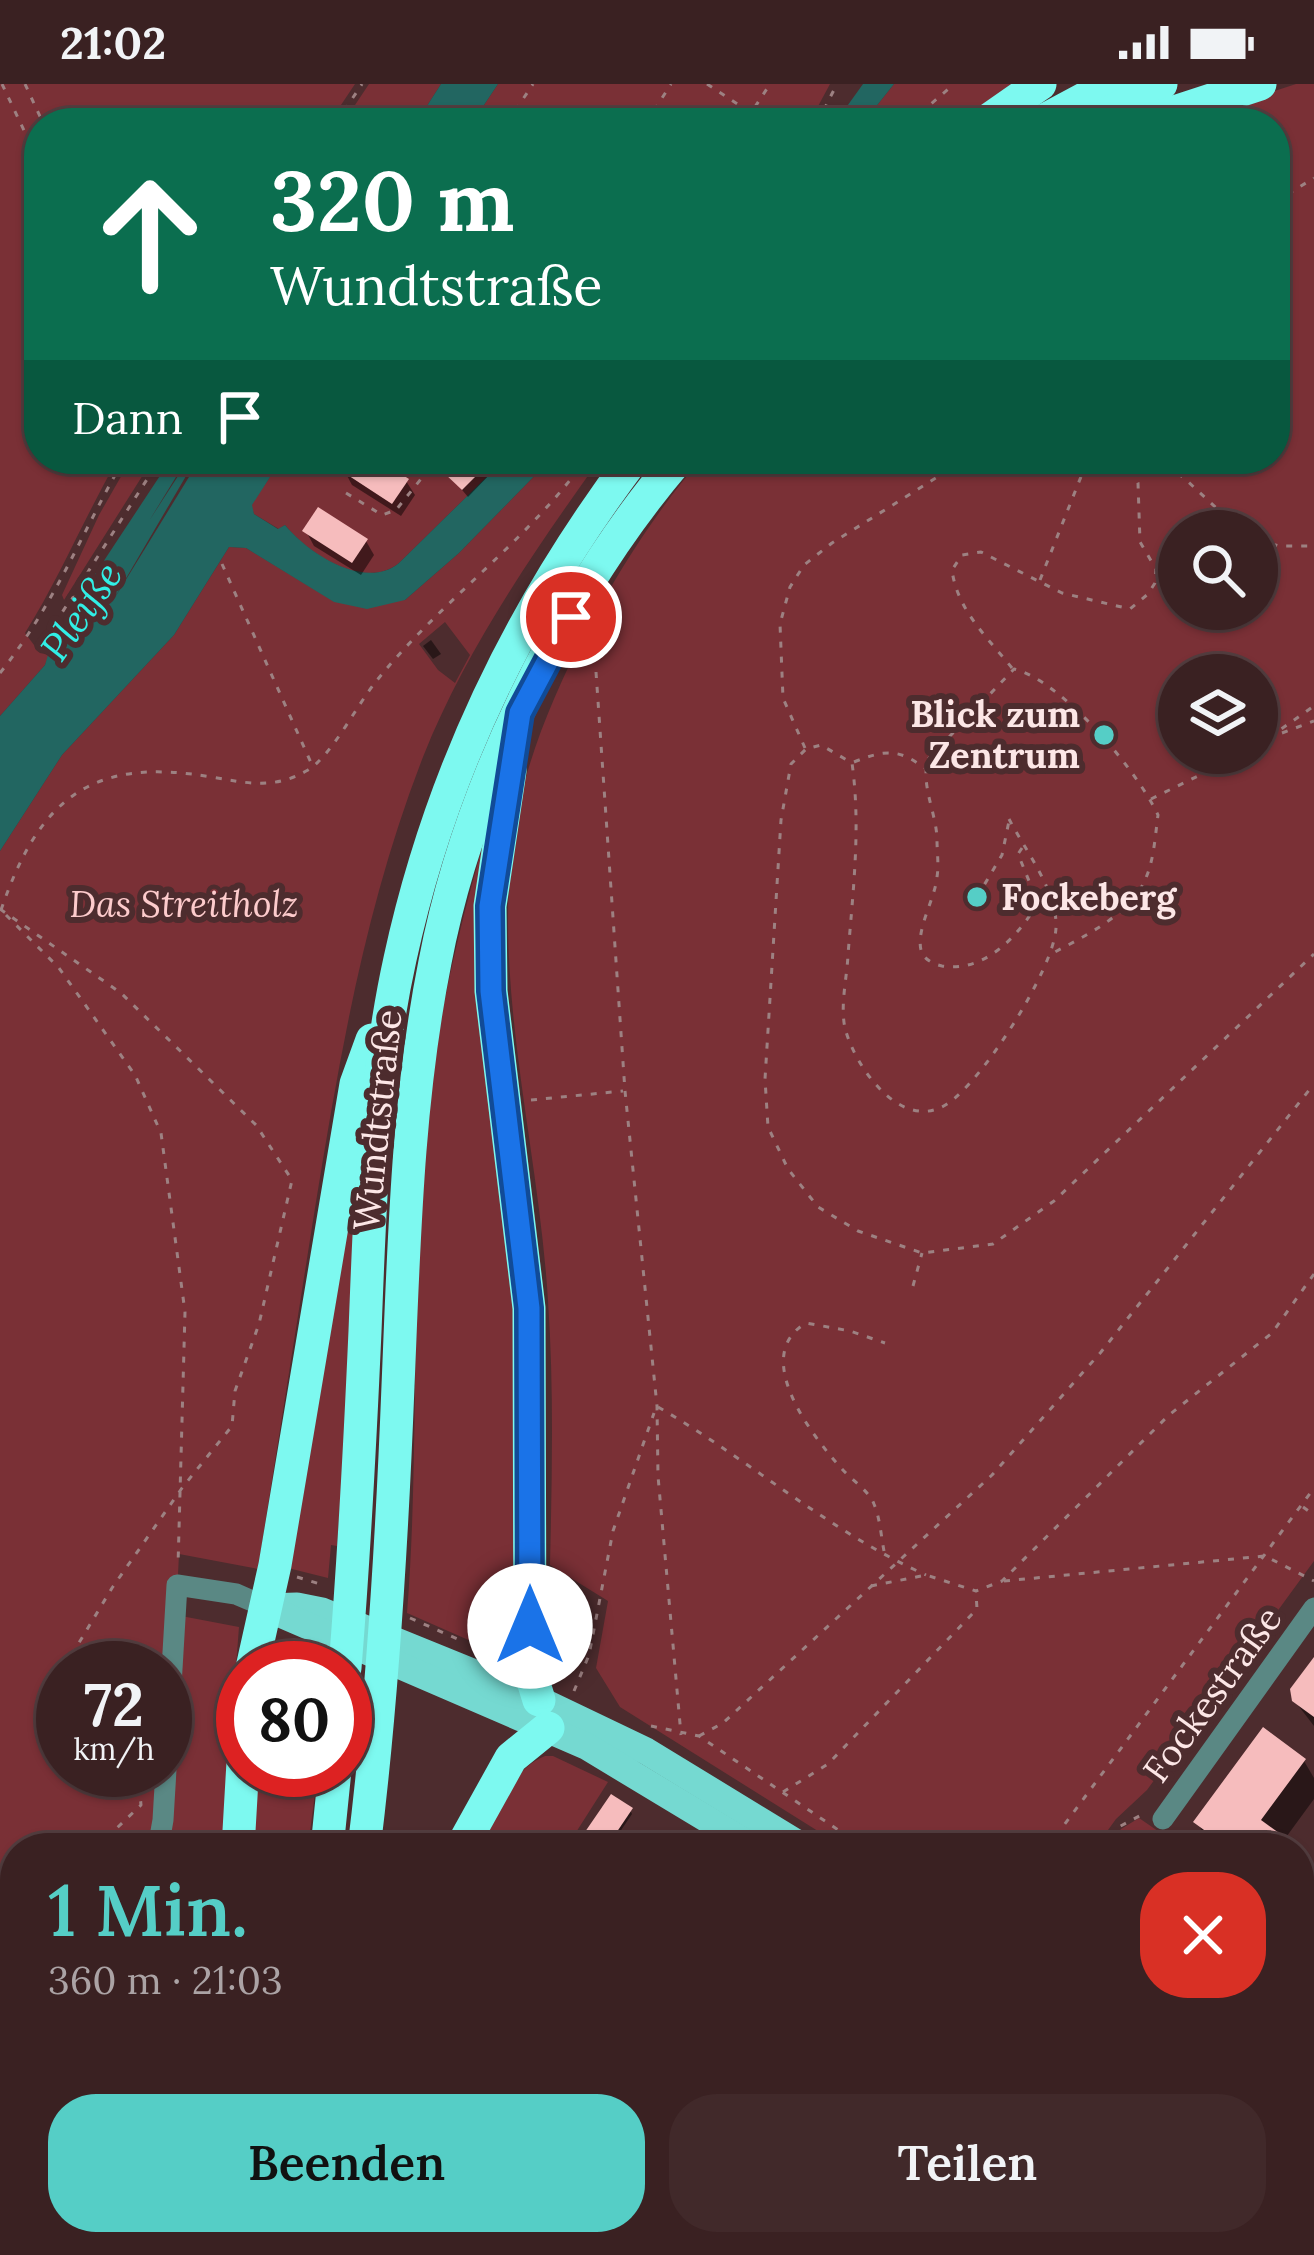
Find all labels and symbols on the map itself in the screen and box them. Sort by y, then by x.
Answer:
water label: Pleiße [29,552,133,670]
pin [520,566,622,668]
place label: Blick zum Zentrum [910,691,1080,778]
marker: Blick zum Zentrum [1091,722,1117,748]
place label: Fockeberg [1001,874,1178,920]
park label: Das Streitholz [69,881,299,927]
marker: Fockeberg [964,884,990,910]
street label: Wundtstraße [343,1007,411,1233]
position arrow [467,1563,593,1689]
street label: Fockestraße [1133,1597,1291,1791]
speed limit sign: 80 [216,1641,372,1797]

